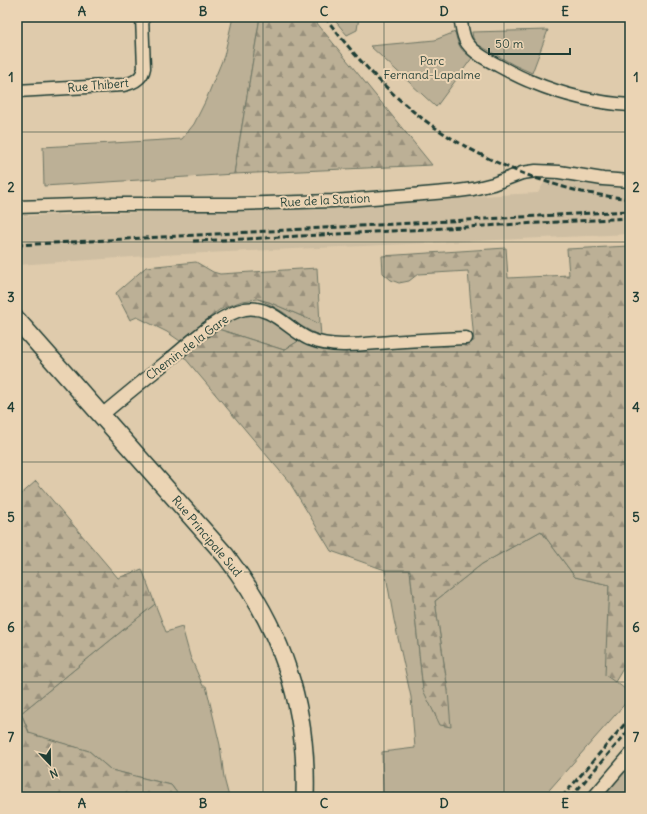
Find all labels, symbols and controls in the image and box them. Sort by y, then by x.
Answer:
text: A [78,3,87,20]
text: B [199,3,208,20]
text: C [320,3,329,20]
text: D [439,3,449,20]
text: E [561,3,569,20]
scale bar [489,30,570,56]
text: 50 m [495,36,524,51]
park label: Parc Fernand-Lapalme [384,53,480,82]
text: 1 [8,69,14,86]
text: 1 [633,69,639,86]
street label: Rue Thibert [67,75,129,95]
text: 2 [7,179,15,196]
text: 2 [632,179,640,196]
street label: Rue de la Station [279,190,371,210]
text: 3 [7,289,15,306]
text: 3 [632,289,640,306]
street label: Chemin de la Gare [143,311,231,383]
text: 4 [7,399,15,416]
text: 4 [632,399,640,416]
street label: Rue Principale Sud [169,493,245,579]
text: 5 [7,509,15,526]
text: 5 [632,509,640,526]
text: 6 [7,619,15,636]
text: 6 [632,619,640,636]
text: 7 [8,729,15,746]
text: 7 [633,729,640,746]
north arrow [30,744,70,784]
text: N [48,765,60,781]
text: A [78,795,87,812]
text: B [199,795,208,812]
text: C [320,795,329,812]
text: D [439,795,449,812]
text: E [561,795,569,812]

